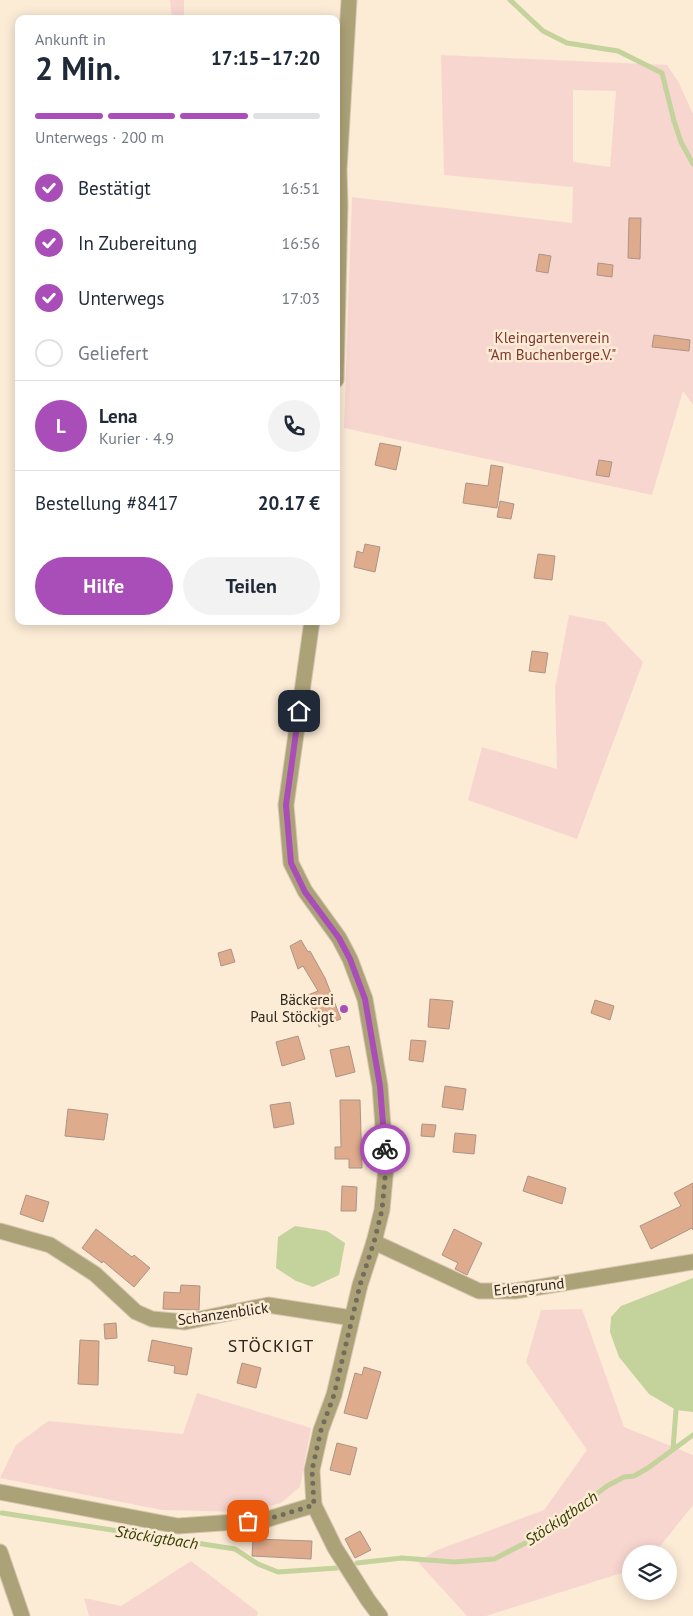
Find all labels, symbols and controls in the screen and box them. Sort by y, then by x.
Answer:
text: Ankunft in [35,29,106,49]
text: 17:15–17:20 [211,46,320,70]
text: 2 Min. [35,47,121,89]
text: Unterwegs · 200 m [35,127,164,147]
icon: check [35,174,63,202]
text: Bestätigt [78,176,151,200]
text: 16:51 [282,178,320,198]
icon: check [35,229,63,257]
text: In Zubereitung [78,231,197,255]
text: 16:56 [282,233,320,253]
icon: check [35,284,63,312]
text: Unterwegs [78,286,165,310]
text: 17:03 [282,288,320,308]
park label: Kleingartenverein "Am Buchenberge.V." [488,328,616,364]
text: Geliefert [78,341,149,365]
button: phone [268,400,320,452]
text: Lena [99,404,138,428]
text: L [56,414,66,438]
text: Kurier · 4.9 [99,428,174,448]
text: Bestellung #8417 [35,491,178,515]
text: 20.17 € [258,491,320,515]
button: Hilfe [35,557,173,615]
button: Teilen [183,557,320,615]
pin [278,690,320,732]
icon: home [285,697,313,725]
place label: Bäckerei Paul Stöckigt [250,990,334,1026]
marker: Bäckerei Paul Stöckigt [338,1003,350,1015]
courier [360,1124,410,1174]
icon: bike [371,1135,399,1163]
street label: Erlengrund [493,1273,565,1300]
street label: Schanzenblick [176,1298,270,1329]
district label: STÖCKIGT [228,1334,314,1357]
water label: Stöckigtbach [521,1486,601,1550]
pin [227,1500,269,1542]
icon: bag [234,1507,262,1535]
water label: Stöckigtbach [114,1521,200,1553]
map controls [622,1545,677,1600]
button: layers [622,1545,677,1600]

